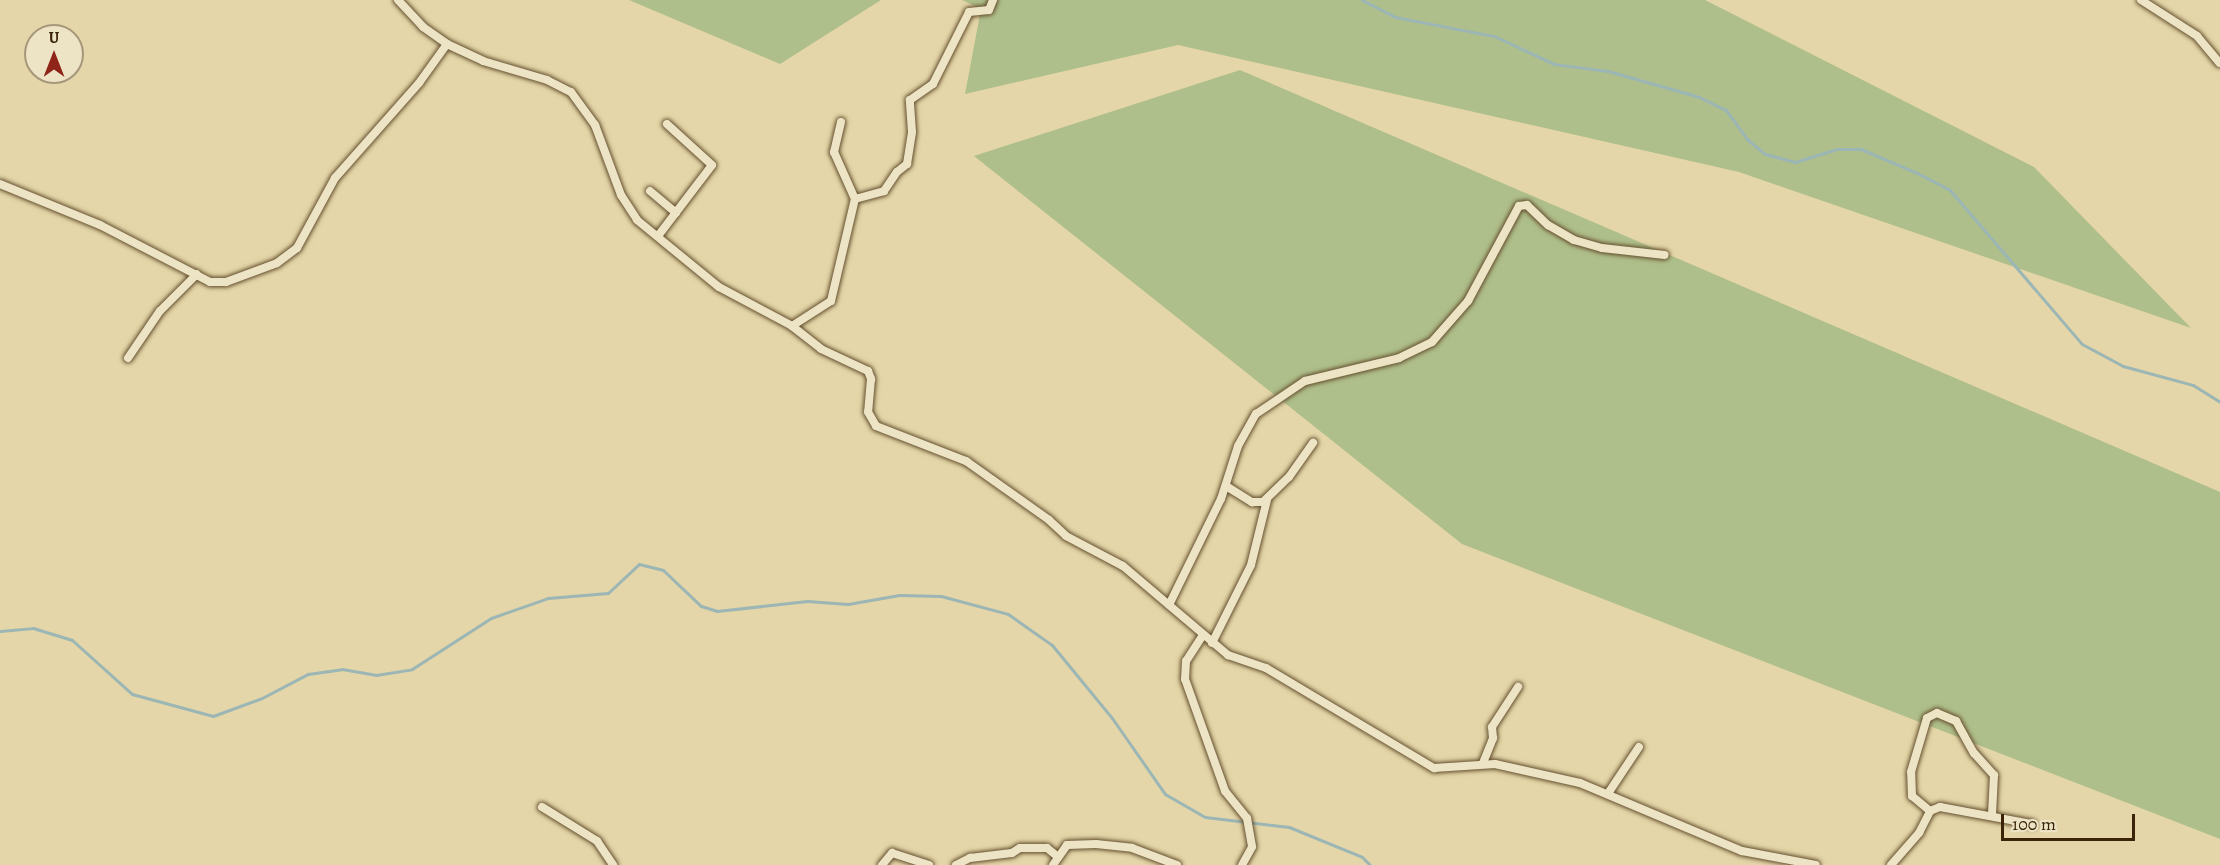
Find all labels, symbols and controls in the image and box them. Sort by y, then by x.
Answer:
north arrow [24,24,84,84]
text: U [49,27,59,49]
scale bar [2004,802,2138,840]
text: 100 m [2012,812,2056,836]

